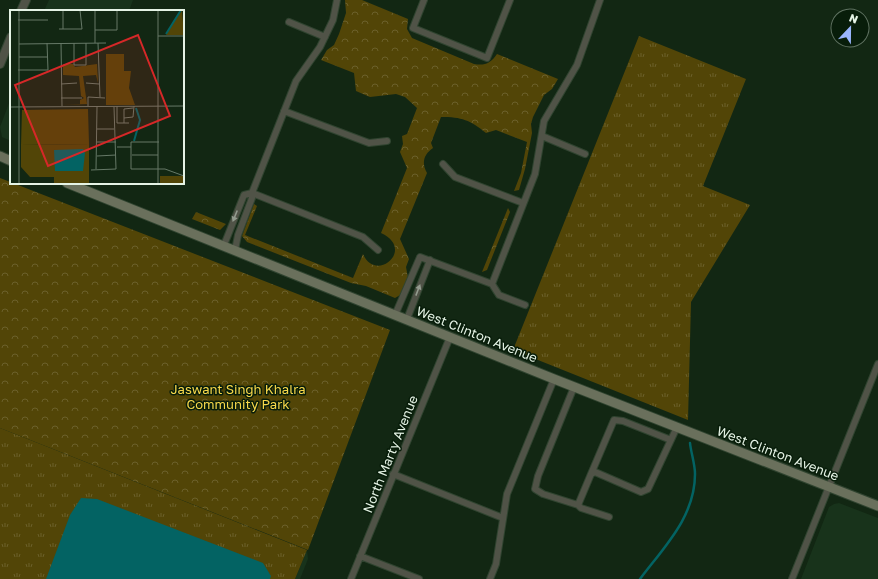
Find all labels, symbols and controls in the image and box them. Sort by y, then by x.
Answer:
north arrow [830,8,870,48]
inset map [10,10,184,184]
text: N [848,11,860,26]
one-way arrow [232,211,238,223]
one-way arrow [416,283,422,295]
street label: West Clinton Avenue [414,302,540,366]
park label: Jaswant Singh Khalra Community Park [170,381,306,412]
street label: North Marty Avenue [359,393,421,515]
street label: West Clinton Avenue [715,422,841,484]

